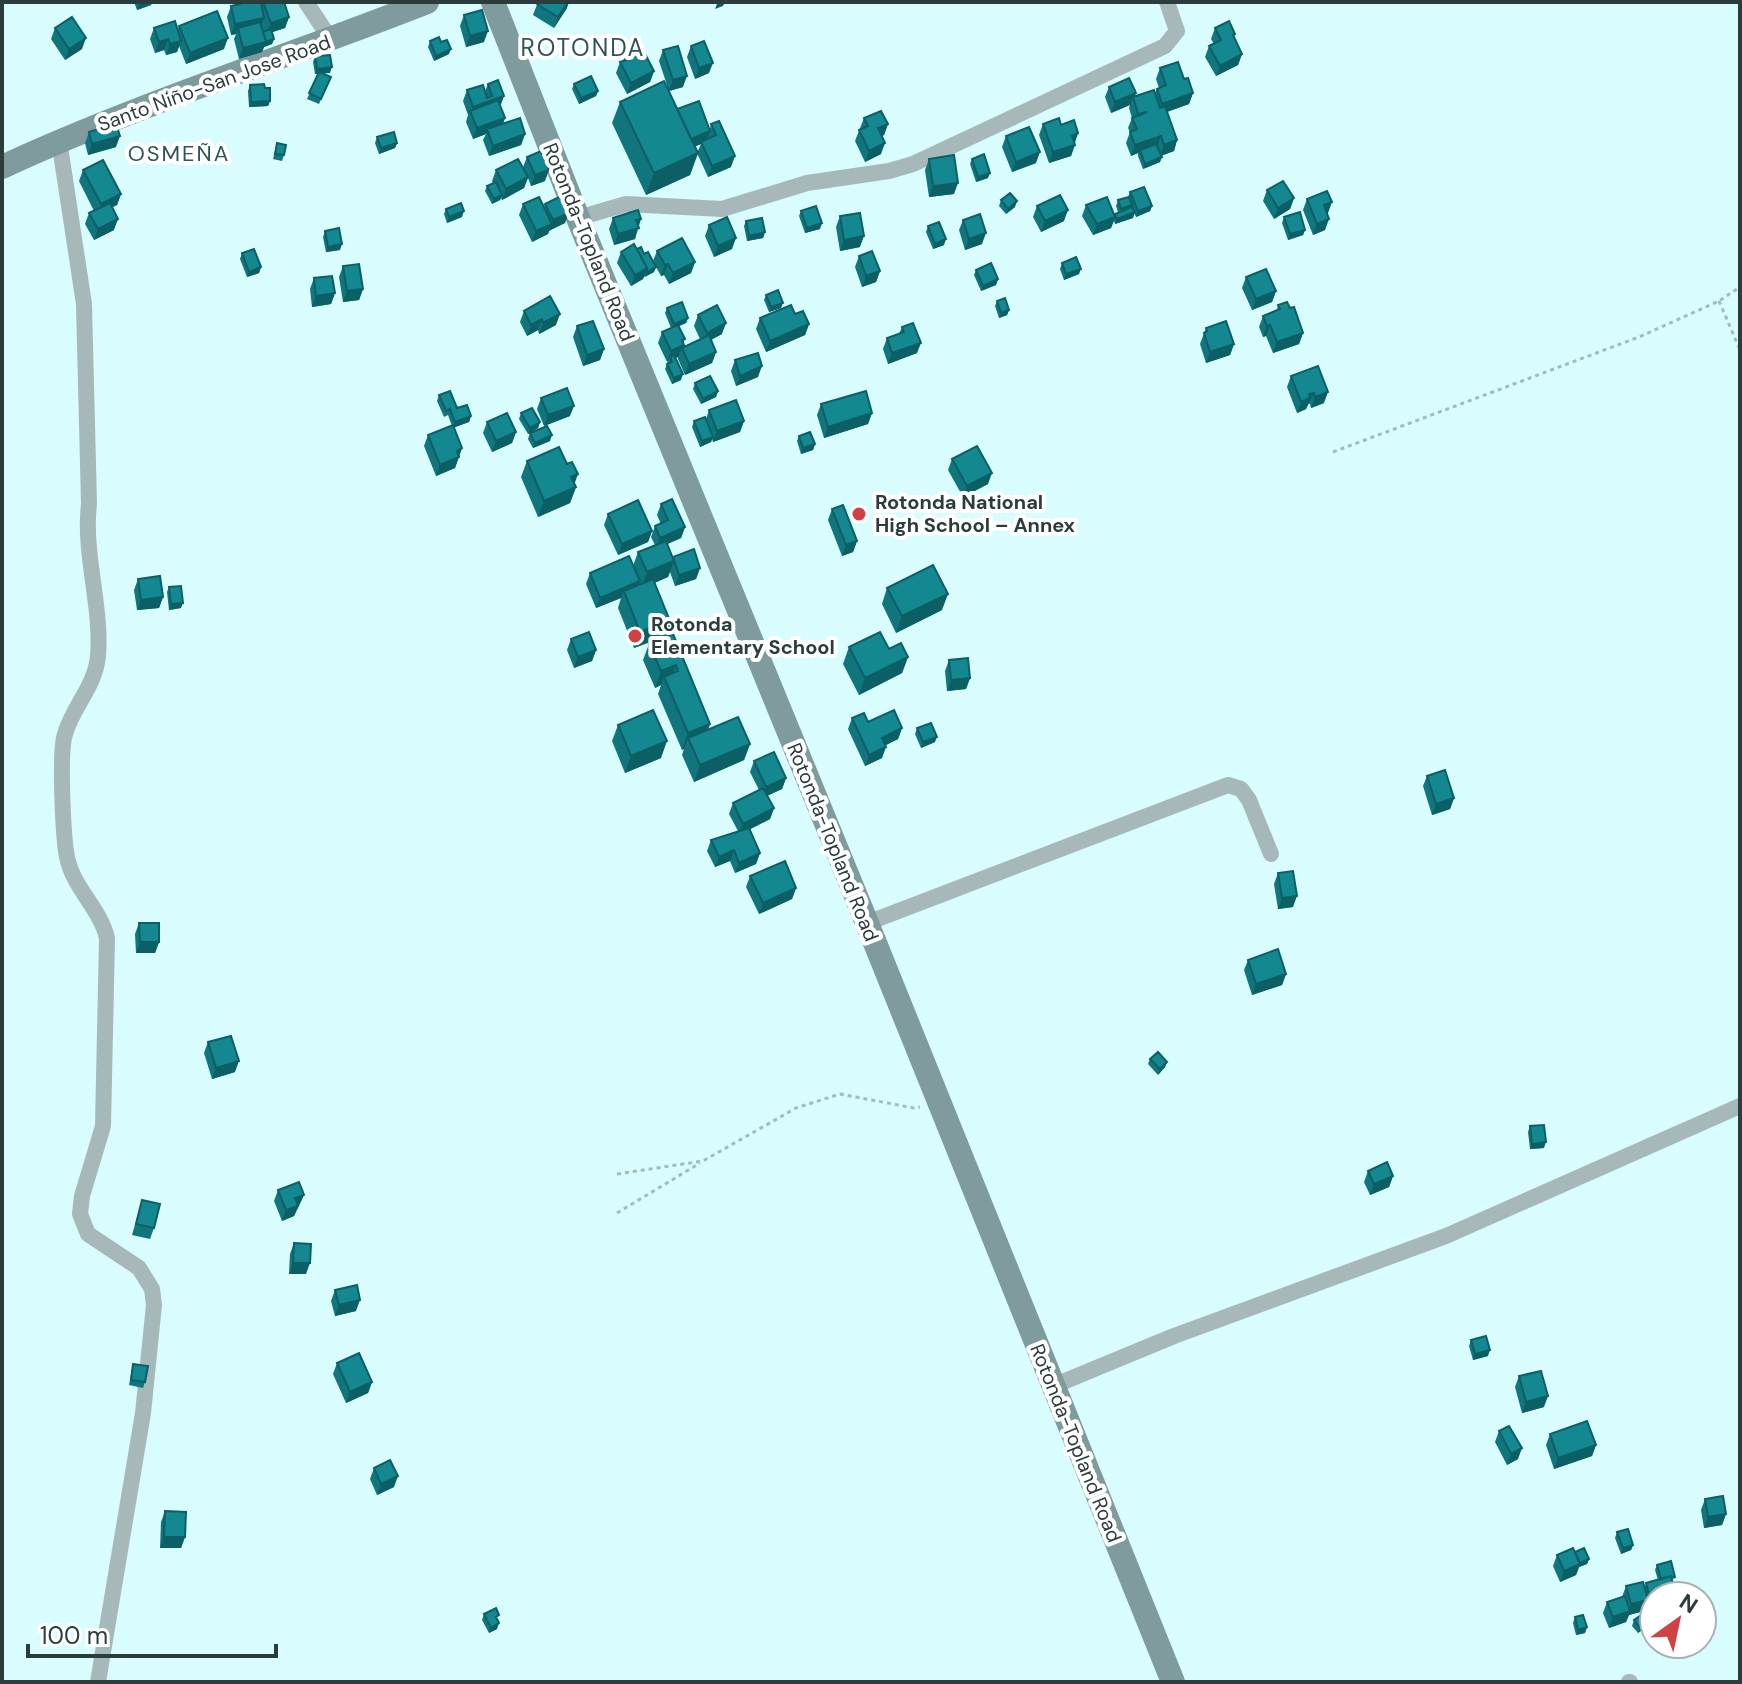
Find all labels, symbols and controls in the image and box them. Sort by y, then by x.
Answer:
street label: Santo Niño-San Jose Road [94,29,334,137]
district label: ROTONDA [521,32,645,63]
district label: OSMEÑA [128,139,230,168]
street label: Rotonda-Topland Road [537,139,641,345]
place label: Rotonda National High School – Annex [875,489,1076,538]
marker: Rotonda National High School – Annex [850,505,868,523]
place label: Rotonda Elementary School [651,611,835,660]
marker: Rotonda Elementary School [626,627,644,645]
street label: Rotonda-Topland Road [781,739,885,945]
street label: Rotonda-Topland Road [1024,1340,1128,1546]
north arrow [1638,1580,1718,1660]
text: N [1674,1587,1703,1620]
scale bar [28,1608,276,1658]
text: 100 m [40,1620,108,1651]

